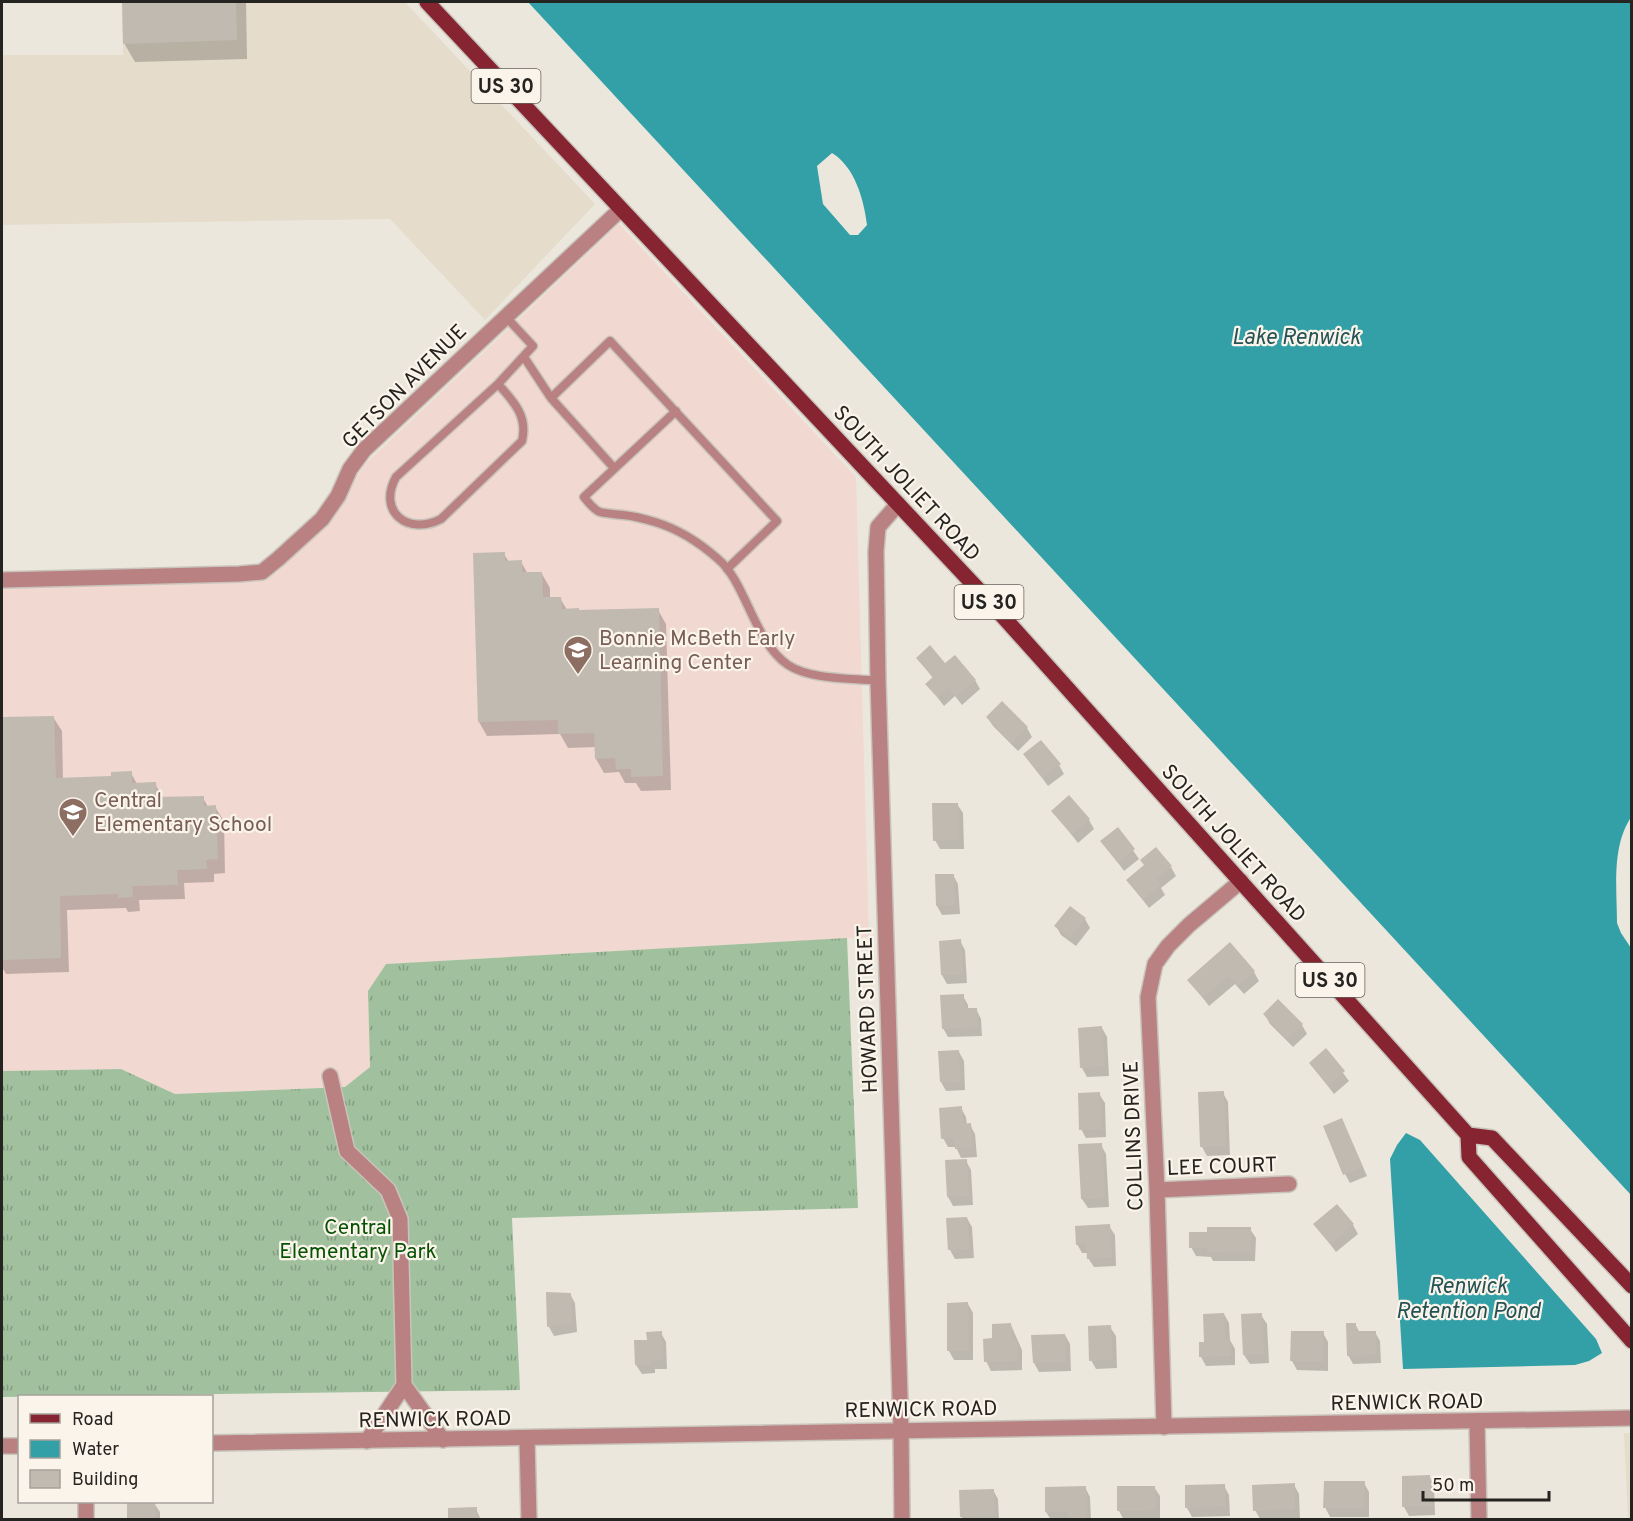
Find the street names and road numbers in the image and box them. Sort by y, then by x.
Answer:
road number: US 30 [472,69,540,103]
street label: GETSON AVENUE [337,319,473,455]
street label: SOUTH JOLIET ROAD [826,400,985,568]
road number: US 30 [954,585,1024,619]
street label: SOUTH JOLIET ROAD [1155,759,1311,929]
street label: HOWARD STREET [852,924,885,1094]
road number: US 30 [1296,963,1364,997]
street label: COLLINS DRIVE [1118,1060,1151,1211]
street label: LEE COURT [1166,1152,1278,1183]
street label: RENWICK ROAD [1330,1389,1484,1418]
street label: RENWICK ROAD [844,1396,998,1425]
street label: RENWICK ROAD [358,1406,512,1435]

